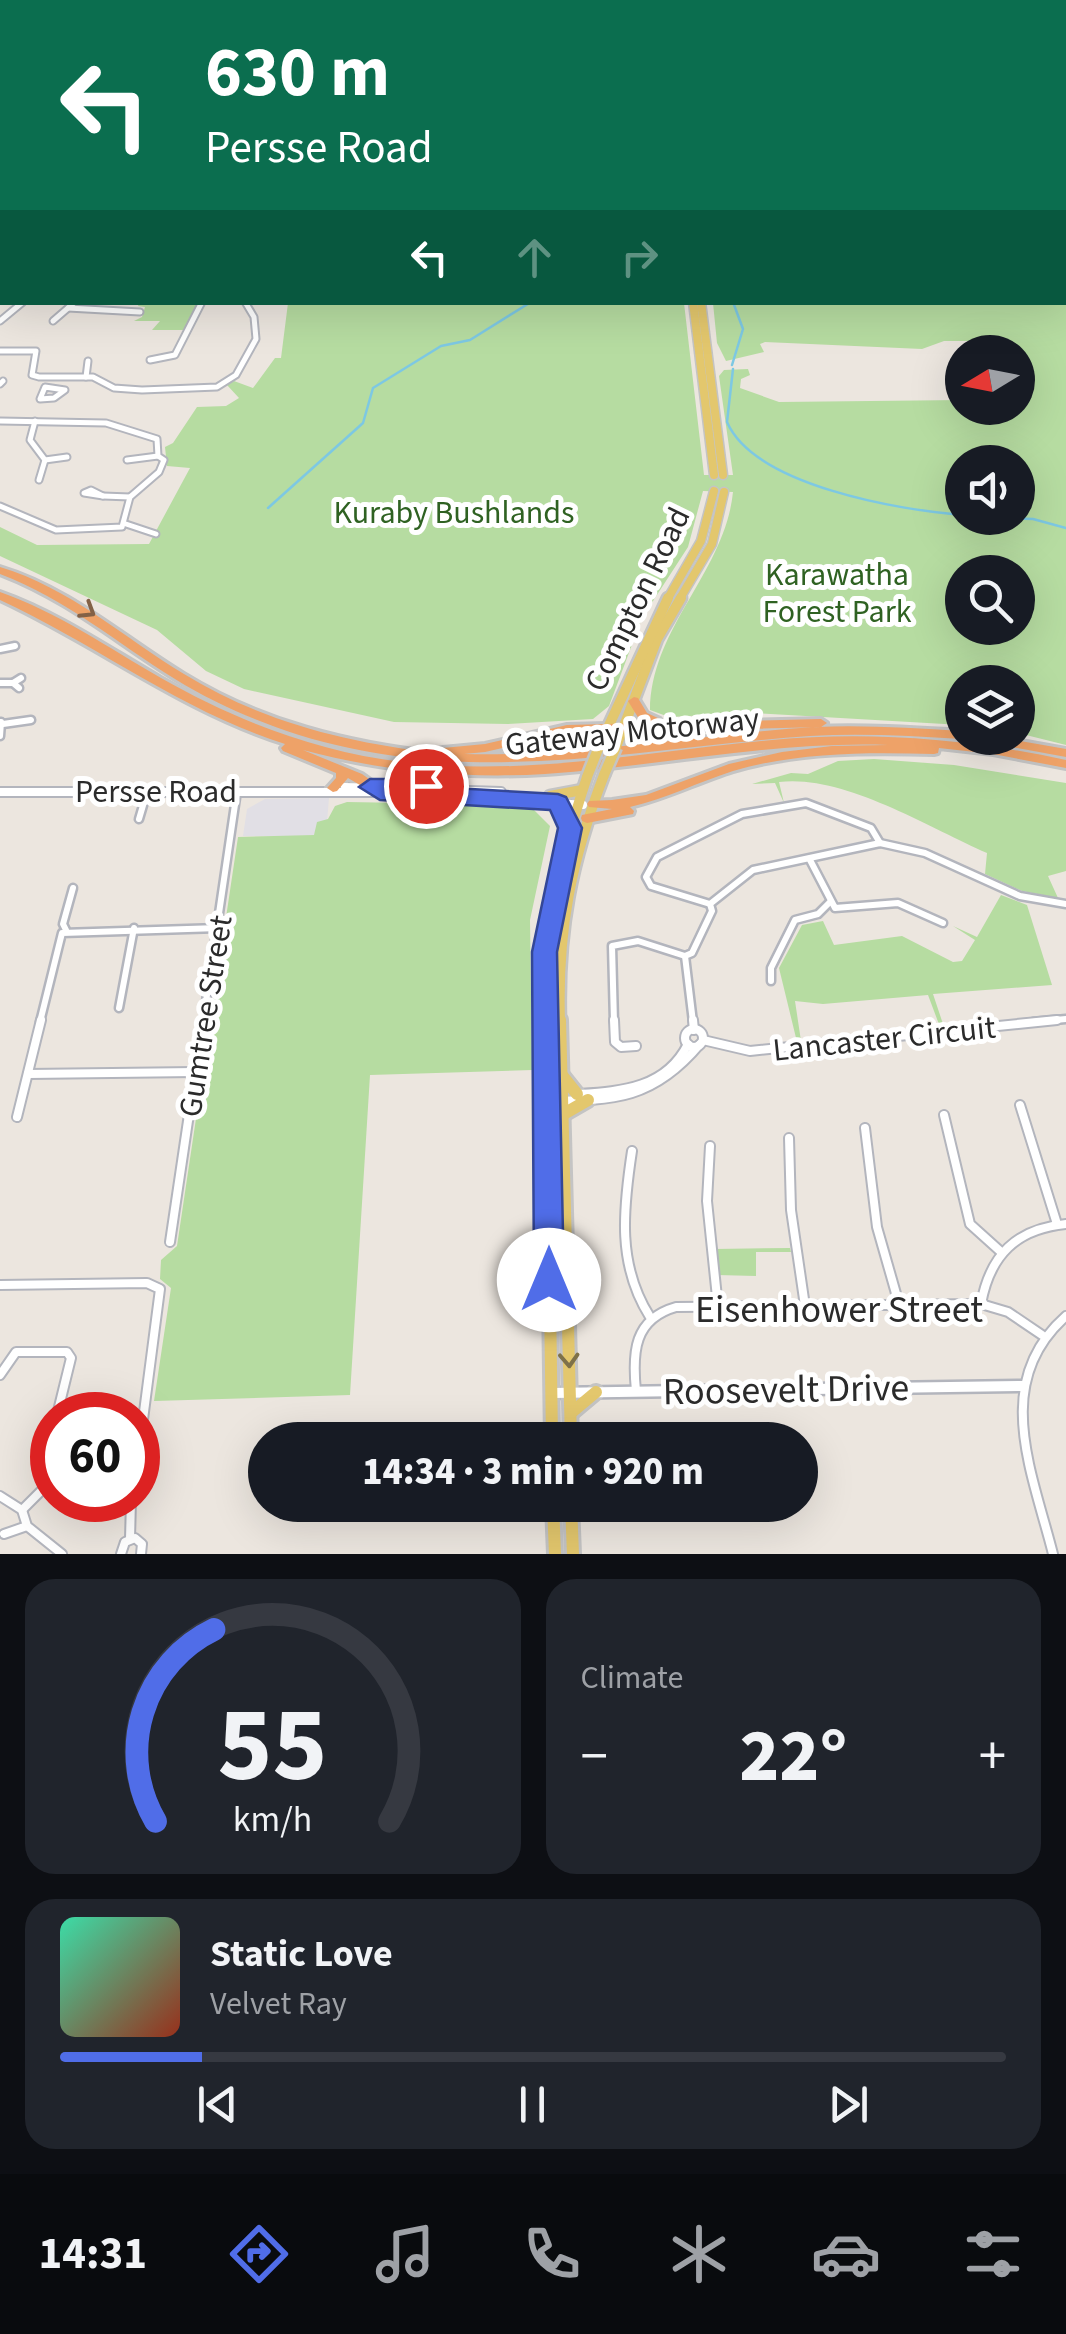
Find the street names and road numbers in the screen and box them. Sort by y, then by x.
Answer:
street label: Compton Road [573,500,702,699]
street label: Gateway Motorway [503,696,761,768]
street label: Persse Road [75,769,237,815]
street label: Gumtree Street [167,912,245,1120]
street label: Lancaster Circuit [770,1004,998,1074]
street label: Eisenhower Street [695,1283,983,1337]
street label: Roosevelt Drive [662,1361,910,1419]

